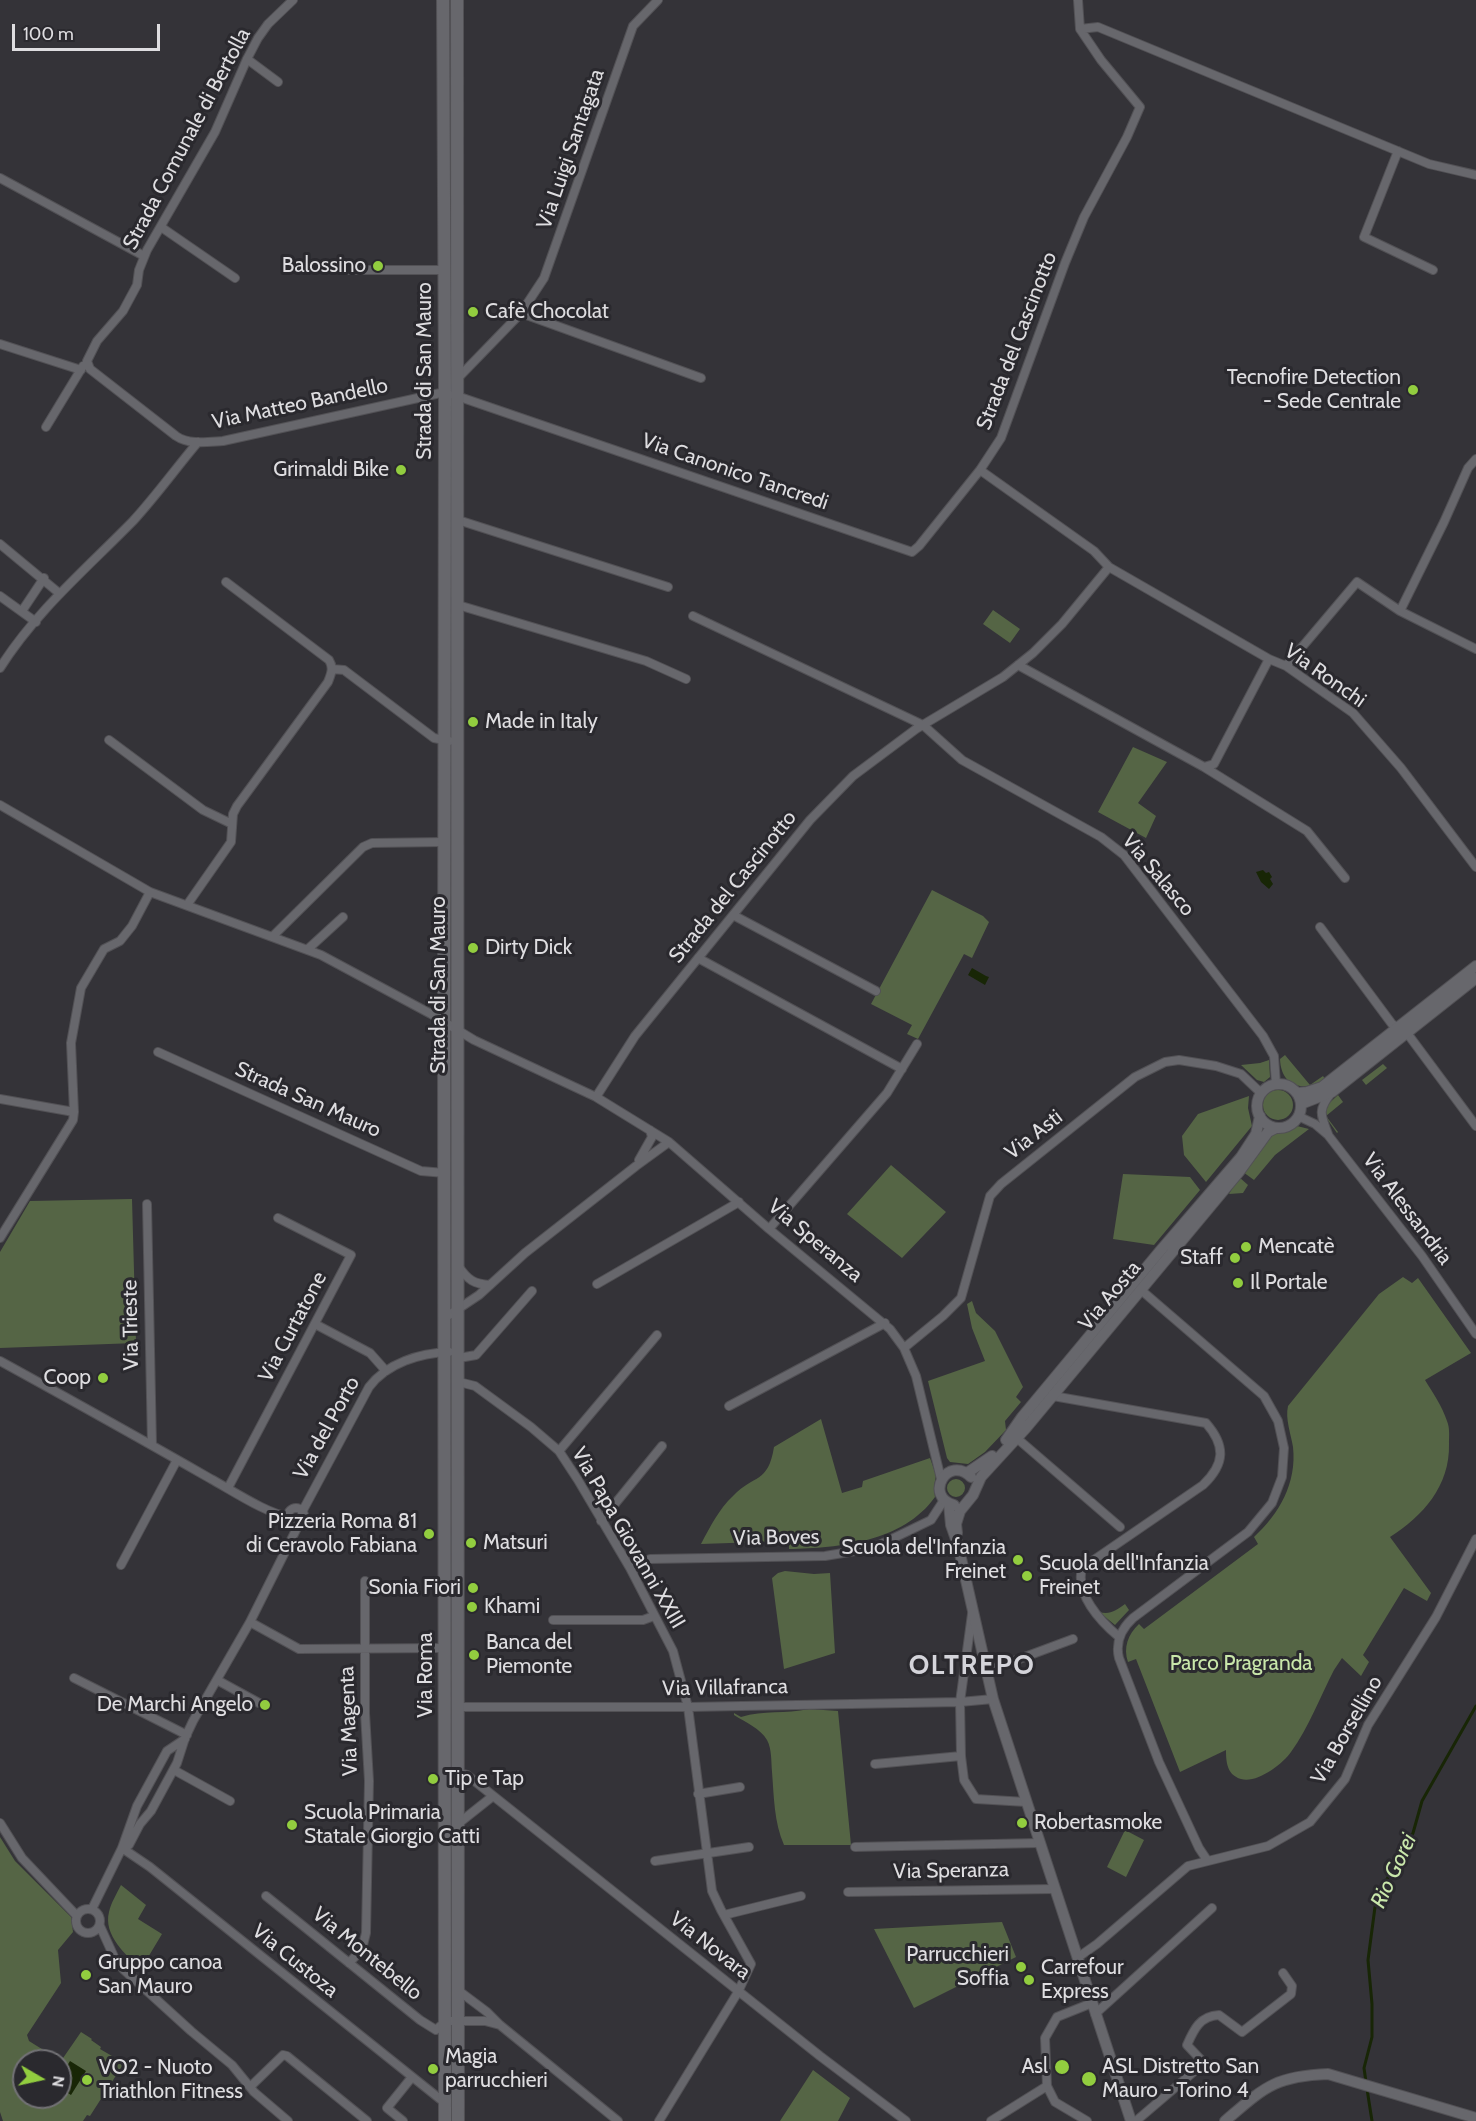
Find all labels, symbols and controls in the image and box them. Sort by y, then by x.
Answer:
scale bar [15,12,164,50]
text: 100 m [23,23,74,45]
street label: Strada Comunale di Bertolla [118,24,256,254]
street label: Via Luigi Santagata [532,66,610,232]
street label: Strada del Cascinotto [971,248,1063,434]
place label: Balossino [282,253,366,279]
marker: Balossino [371,259,385,273]
street label: Strada di San Mauro [412,282,438,460]
place label: Cafè Chocolat [485,299,609,325]
marker: Cafè Chocolat [466,305,480,319]
place label: Tecnofire Detection - Sede Centrale [1227,365,1401,415]
street label: Via Matteo Bandello [210,373,390,435]
marker: Tecnofire Detection - Sede Centrale [1406,383,1420,397]
street label: Via Canonico Tancredi [638,428,832,516]
place label: Grimaldi Bike [273,457,389,483]
marker: Grimaldi Bike [394,463,408,477]
street label: Via Ronchi [1279,639,1371,713]
place label: Made in Italy [485,709,598,735]
marker: Made in Italy [466,715,480,729]
street label: Strada del Cascinotto [664,806,802,968]
street label: Via Salasco [1116,829,1200,921]
street label: Strada di San Mauro [426,896,452,1074]
place label: Dirty Dick [485,935,572,961]
marker: Dirty Dick [466,941,480,955]
street label: Strada San Mauro [231,1057,385,1143]
street label: Via Asti [1000,1105,1068,1165]
street label: Via Alessandria [1357,1148,1457,1270]
street label: Via Speranza [763,1194,867,1288]
place label: Mencatè [1258,1234,1334,1260]
marker: Mencatè [1239,1240,1253,1254]
place label: Staff [1180,1245,1223,1271]
marker: Staff [1228,1251,1242,1265]
street label: Via Aosta [1074,1256,1146,1336]
street label: Via Curtatone [253,1268,333,1386]
place label: Il Portale [1250,1270,1328,1296]
marker: Il Portale [1231,1276,1245,1290]
street label: Via Trieste [118,1279,144,1371]
place label: Coop [44,1365,91,1391]
marker: Coop [96,1371,110,1385]
street label: Via del Porto [288,1372,366,1484]
street label: Via Papa Giovanni XXIII [566,1443,690,1633]
place label: Pizzeria Roma 81 di Ceravolo Fabiana [246,1509,417,1559]
street label: Via Boves [733,1525,819,1551]
marker: Pizzeria Roma 81 di Ceravolo Fabiana [422,1527,436,1541]
place label: Matsuri [483,1530,548,1556]
place label: Scuola del'Infanzia Freinet [841,1535,1006,1585]
marker: Matsuri [464,1536,478,1550]
place label: Scuola dell'Infanzia Freinet [1039,1551,1209,1601]
marker: Scuola del'Infanzia Freinet [1011,1553,1025,1567]
marker: Scuola dell'Infanzia Freinet [1020,1569,1034,1583]
place label: Sonia Fiori [368,1575,461,1601]
marker: Sonia Fiori [466,1581,480,1595]
place label: Khami [484,1594,540,1620]
marker: Khami [465,1600,479,1614]
place label: Banca del Piemonte [486,1630,572,1680]
street label: Via Roma [413,1632,439,1718]
marker: Banca del Piemonte [467,1648,481,1662]
district label: OLTREPO [909,1650,1035,1682]
park label: Parco Pragranda [1170,1651,1312,1677]
street label: Via Magenta [334,1666,364,1776]
street label: Via Borsellino [1306,1671,1388,1789]
street label: Via Villafranca [662,1674,788,1702]
place label: De Marchi Angelo [97,1692,253,1718]
marker: De Marchi Angelo [258,1698,272,1712]
place label: Tip e Tap [445,1766,524,1792]
marker: Tip e Tap [426,1772,440,1786]
place label: Scuola Primaria Statale Giorgio Catti [304,1800,480,1850]
place label: Robertasmoke [1034,1810,1162,1836]
marker: Robertasmoke [1015,1816,1029,1830]
marker: Scuola Primaria Statale Giorgio Catti [285,1818,299,1832]
water label: Rio Gorei [1365,1830,1423,1912]
street label: Via Speranza [893,1857,1009,1885]
street label: Via Montebello [307,1902,427,2006]
street label: Via Novara [665,1907,755,1985]
street label: Via Custoza [247,1919,343,2003]
place label: Parrucchieri Soffia [906,1942,1009,1992]
place label: Gruppo canoa San Mauro [98,1950,222,2000]
place label: Carrefour Express [1041,1955,1124,2005]
marker: Parrucchieri Soffia [1014,1960,1028,1974]
marker: Gruppo canoa San Mauro [79,1968,93,1982]
marker: Carrefour Express [1022,1973,1036,1987]
place label: Magia parrucchieri [445,2044,548,2094]
north arrow [12,2049,72,2109]
place label: Asl [1021,2054,1048,2080]
place label: ASL Distretto San Mauro - Torino 4 [1102,2054,1259,2104]
place label: VO2 - Nuoto Triathlon Fitness [99,2055,243,2105]
marker: Asl [1053,2058,1071,2076]
marker: Magia parrucchieri [426,2062,440,2076]
marker: ASL Distretto San Mauro - Torino 4 [1080,2070,1098,2088]
marker: VO2 - Nuoto Triathlon Fitness [80,2073,94,2087]
text: N [48,2075,69,2089]

